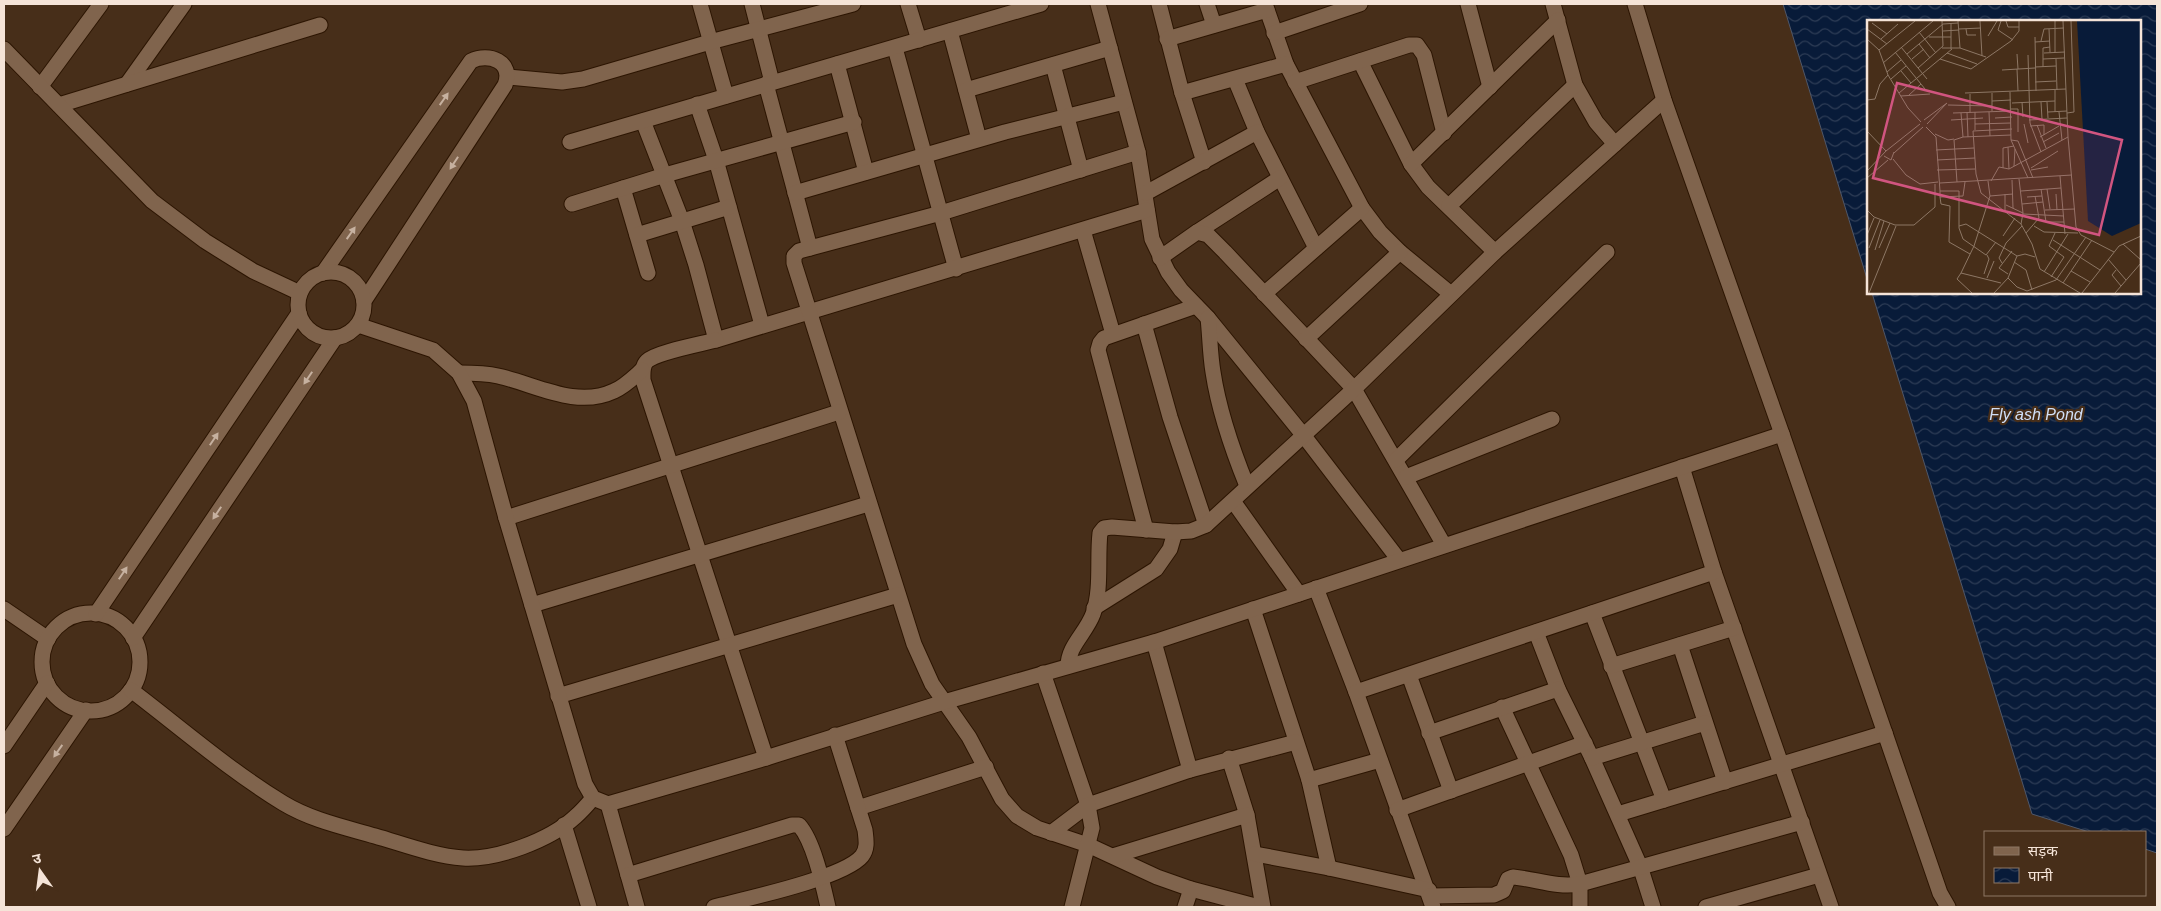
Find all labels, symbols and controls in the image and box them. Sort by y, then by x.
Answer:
inset map [1867,20,2141,294]
one-way arrow [439,92,449,106]
one-way arrow [449,156,459,170]
one-way arrow [346,226,356,239]
one-way arrow [303,372,313,385]
water label: Fly ash Pond [1989,406,2084,423]
one-way arrow [209,432,219,445]
one-way arrow [212,506,222,520]
one-way arrow [119,567,128,580]
one-way arrow [53,744,63,757]
legend [1984,831,2146,896]
text: सड़क [2028,842,2058,859]
north arrow [15,846,65,896]
text: उ [31,849,44,867]
text: पानी [2028,867,2054,884]

